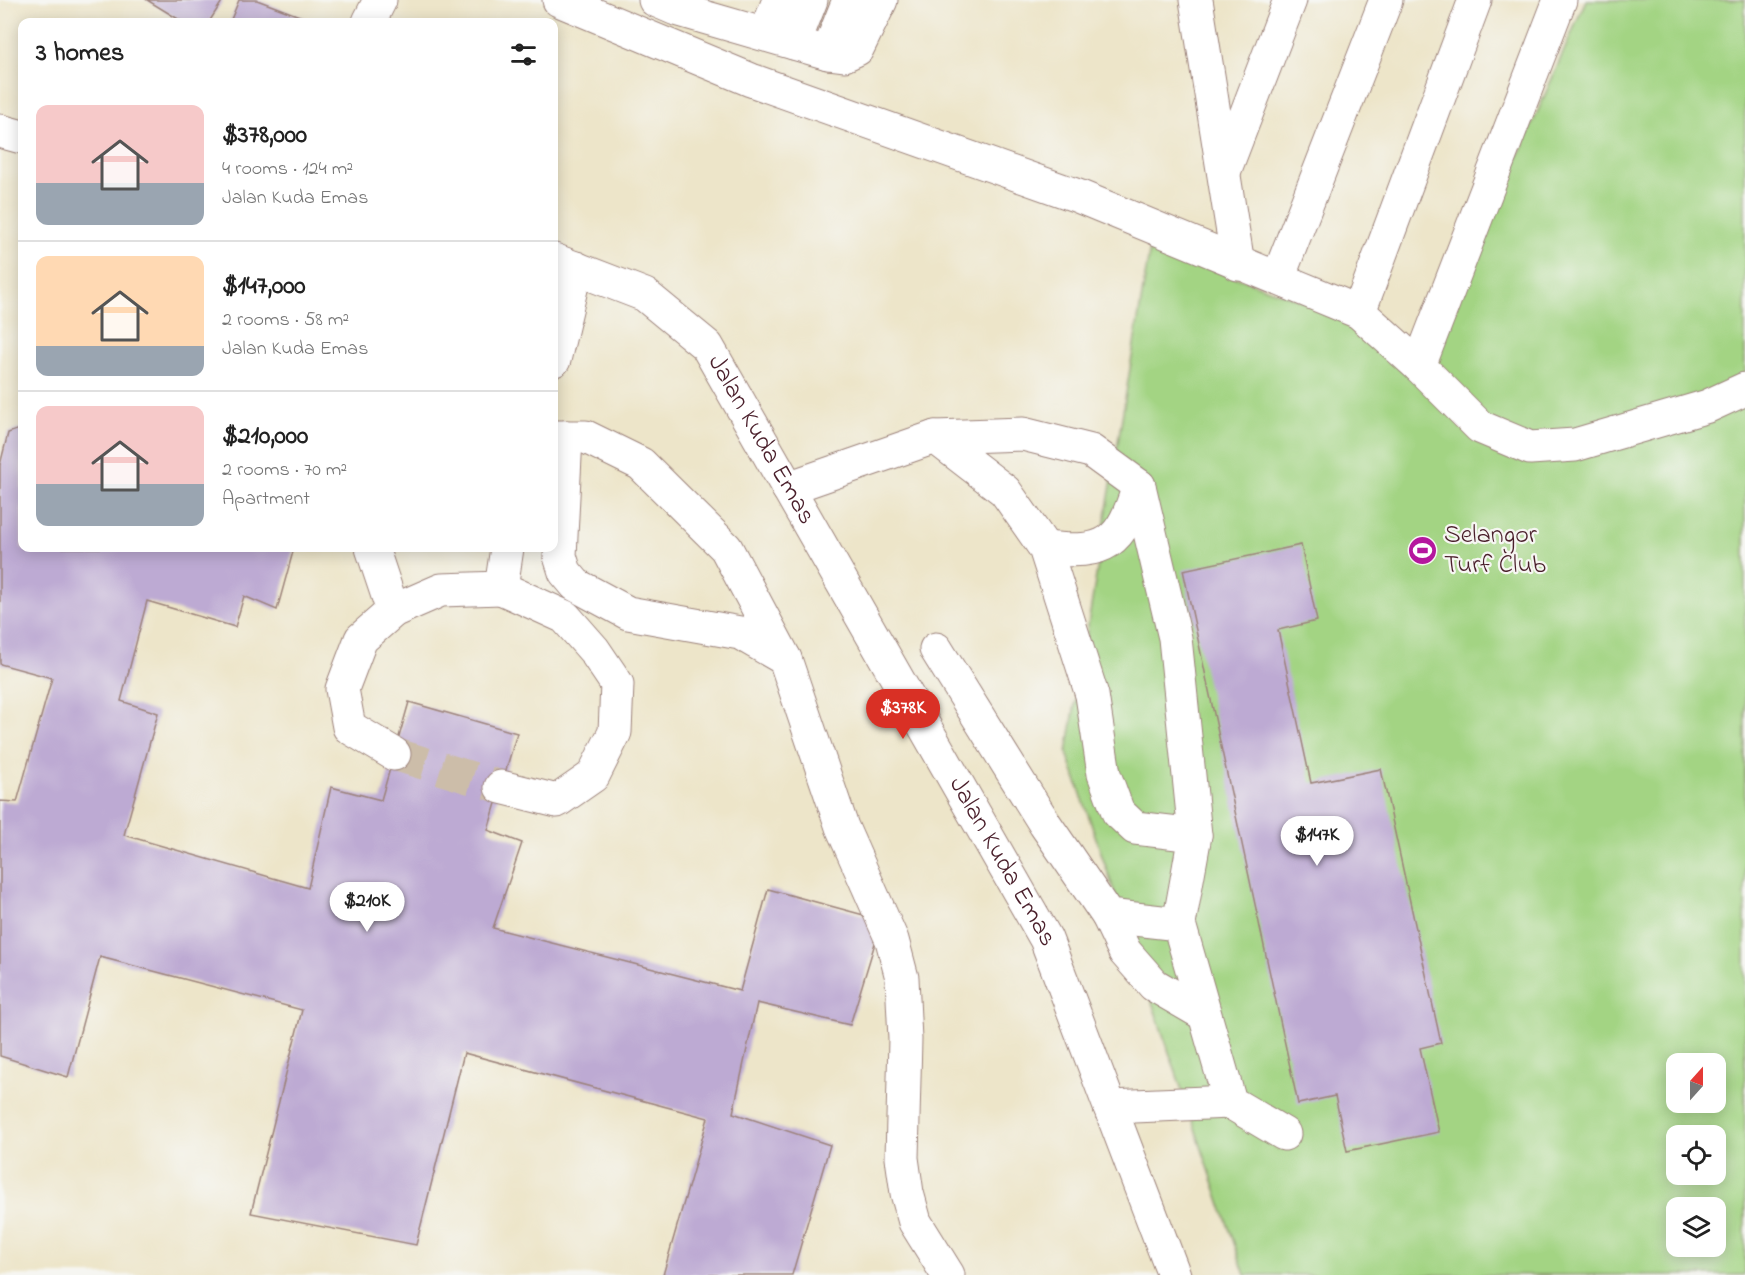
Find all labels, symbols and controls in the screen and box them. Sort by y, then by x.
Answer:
text: 3 homes [36,35,124,73]
icon: filters [507,38,540,71]
text: $378,000 [222,117,307,155]
icon: home [84,129,156,201]
text: 4 rooms · 124 m² [222,155,353,184]
text: Jalan Kuda Emas [222,184,368,213]
text: $147,000 [222,268,306,306]
icon: home [84,280,156,352]
text: 2 rooms · 58 m² [222,306,349,335]
text: Jalan Kuda Emas [222,335,368,364]
street label: Jalan Kuda Emas [697,348,824,532]
text: $210,000 [222,418,308,456]
icon: home [84,430,156,502]
text: 2 rooms · 70 m² [222,456,347,485]
text: Apartment [222,485,310,514]
place label: Selangor Turf Club [1444,517,1546,585]
sports icon: Selangor Turf Club [1407,535,1439,567]
pin: $378K [861,689,945,740]
text: $378K [880,694,926,723]
street label: Jalan Kuda Emas [938,770,1066,954]
pin: $147K [1275,816,1359,867]
text: $147K [1295,821,1339,850]
pin: $210K [325,882,409,933]
text: $210K [344,887,390,916]
north arrow [1666,1053,1726,1113]
map controls [1666,1053,1726,1257]
button: locate [1666,1125,1726,1185]
button: layers [1666,1197,1726,1257]

